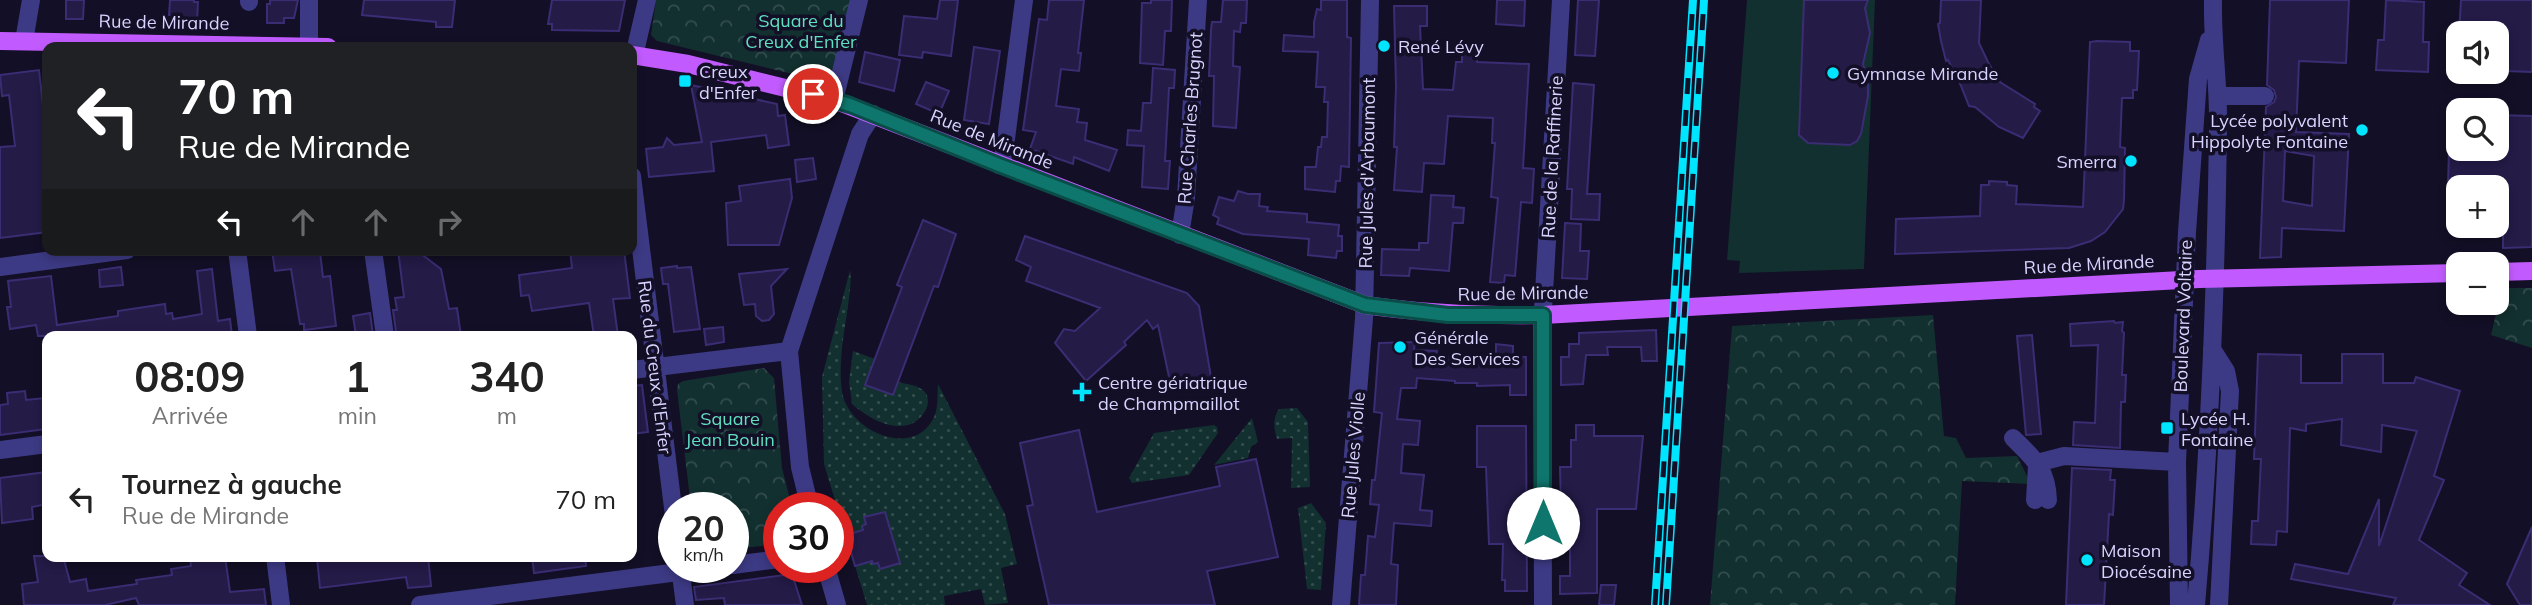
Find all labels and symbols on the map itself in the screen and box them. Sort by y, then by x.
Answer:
street label: Rue de Mirande [98,9,230,35]
park label: Square du Creux d'Enfer [745,9,857,53]
street label: Rue Charles Brugnot [1173,31,1207,205]
place label: René Lévy [1398,35,1484,58]
marker: René Lévy [1376,38,1392,54]
place label: Creux d'Enfer [699,60,758,104]
place label: Gymnase Mirande [1847,62,1998,85]
pin [783,64,843,124]
marker: Gymnase Mirande [1825,65,1841,81]
marker: Creux d'Enfer [677,73,693,89]
street label: Rue de la Raffinerie [1536,75,1568,239]
street label: Rue Jules d'Arbaumont [1354,77,1380,269]
street label: Rue de Mirande [927,104,1057,174]
place label: Lycée polyvalent Hippolyte Fontaine [2191,109,2348,153]
marker: Lycée polyvalent Hippolyte Fontaine [2354,122,2370,138]
place label: Smerra [2056,150,2117,173]
marker: Smerra [2123,153,2139,169]
street label: Boulevard Voltaire [2169,239,2197,393]
street label: Rue de Mirande [2023,249,2155,279]
street label: Rue du Creux d'Enfer [633,279,677,455]
street label: Rue de Mirande [1457,280,1589,306]
place label: Générale Des Services [1414,326,1520,370]
marker: Générale Des Services [1392,339,1408,355]
place label: Centre gériatrique de Champmaillot [1098,371,1248,415]
marker: Centre gériatrique de Champmaillot [1072,382,1092,402]
street label: Rue Jules Violle [1336,391,1370,519]
park label: Square Jean Bouin [685,407,775,451]
place label: Lycée H. Fontaine [2181,407,2253,451]
marker: Lycée H. Fontaine [2159,420,2175,436]
position arrow [1506,486,1580,560]
speed limit sign: 30 [763,492,854,583]
place label: Maison Diocésaine [2101,539,2192,583]
marker: Maison Diocésaine [2079,552,2095,568]

